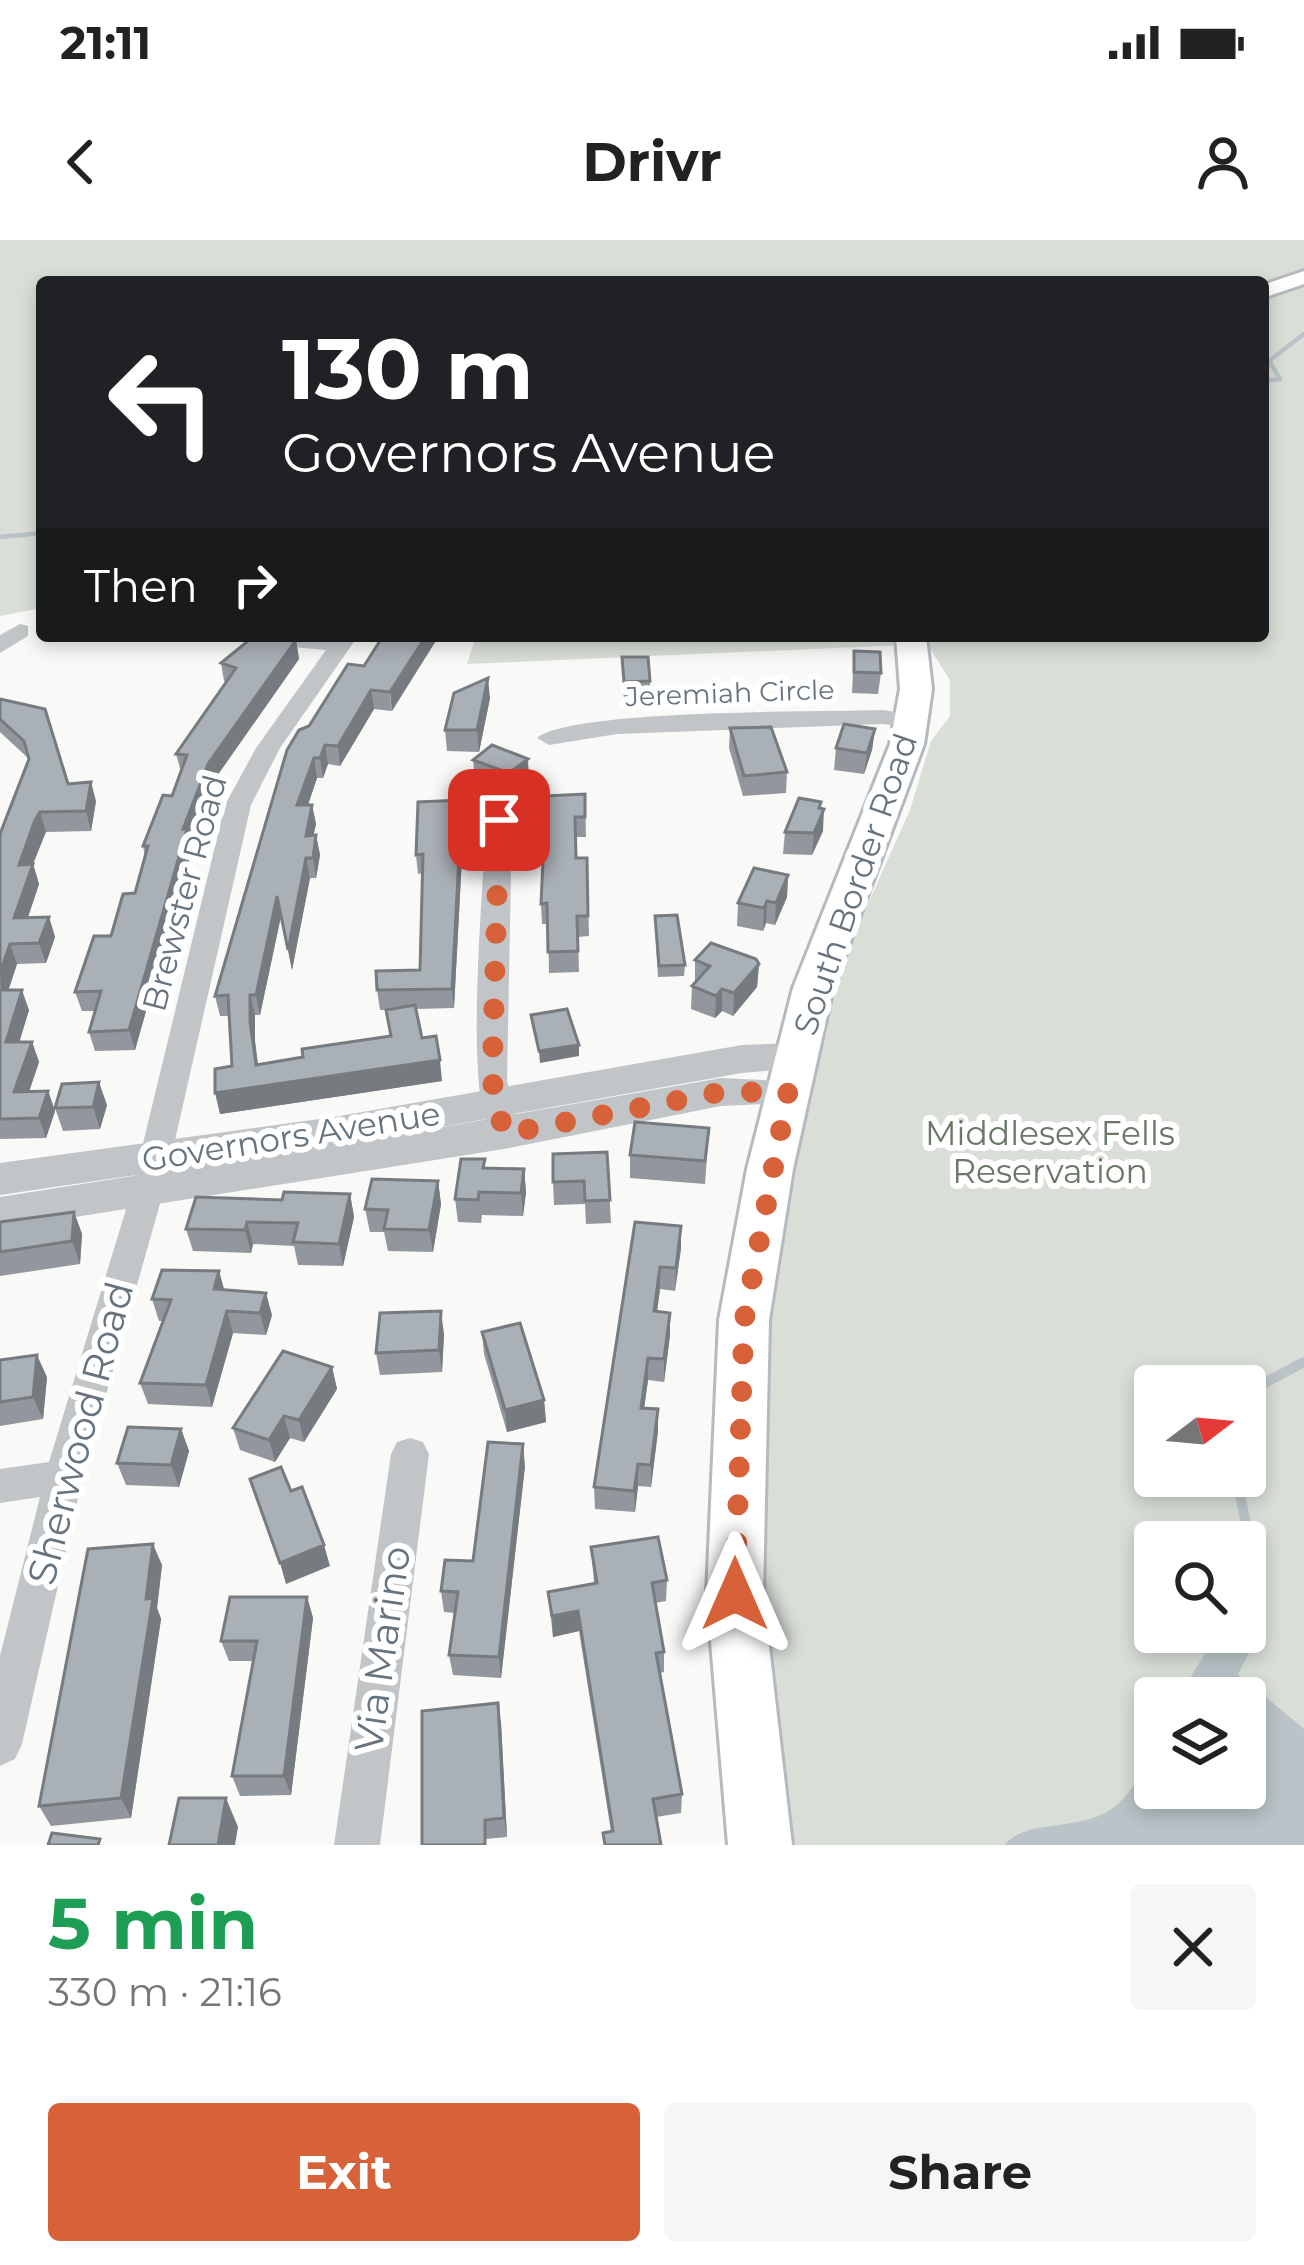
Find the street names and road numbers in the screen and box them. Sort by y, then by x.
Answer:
street label: Jeremiah Circle [624,673,835,713]
street label: South Border Road [785,728,925,1040]
street label: Brewster Road [133,770,235,1016]
street label: Governors Avenue [139,1093,443,1179]
street label: Sherwood Road [17,1276,143,1590]
street label: Via Marino [344,1543,420,1755]

